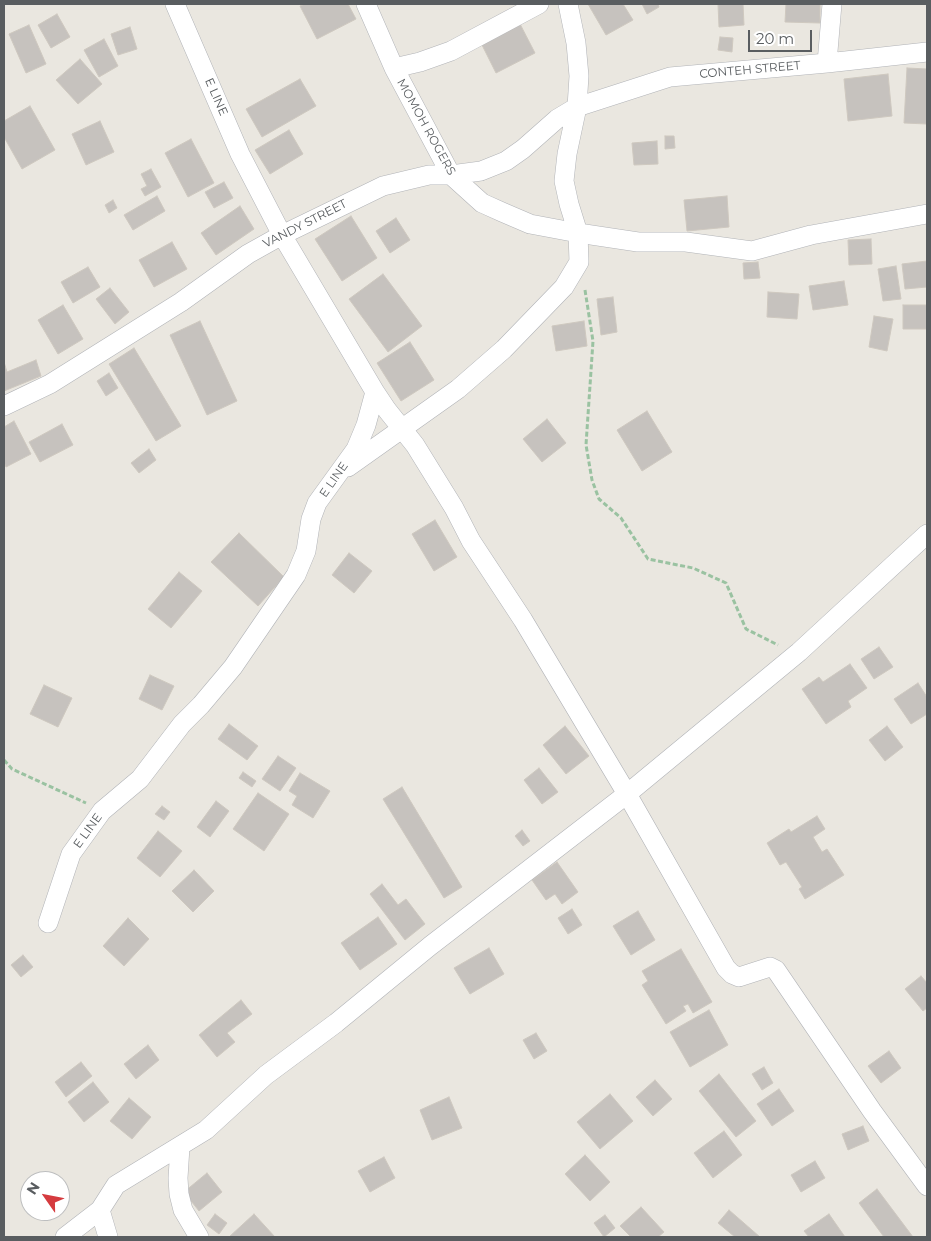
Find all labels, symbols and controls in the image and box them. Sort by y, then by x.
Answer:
scale bar [751,20,815,52]
text: 20 m [756,29,794,48]
street label: CONTEH STREET [699,58,801,82]
street label: E LINE [201,76,231,118]
street label: MOMOH ROGERS [394,76,458,178]
street label: VANDY STREET [261,197,349,251]
street label: E LINE [317,460,351,500]
street label: E LINE [71,811,105,851]
north arrow [20,1171,70,1221]
text: N [23,1179,44,1198]

